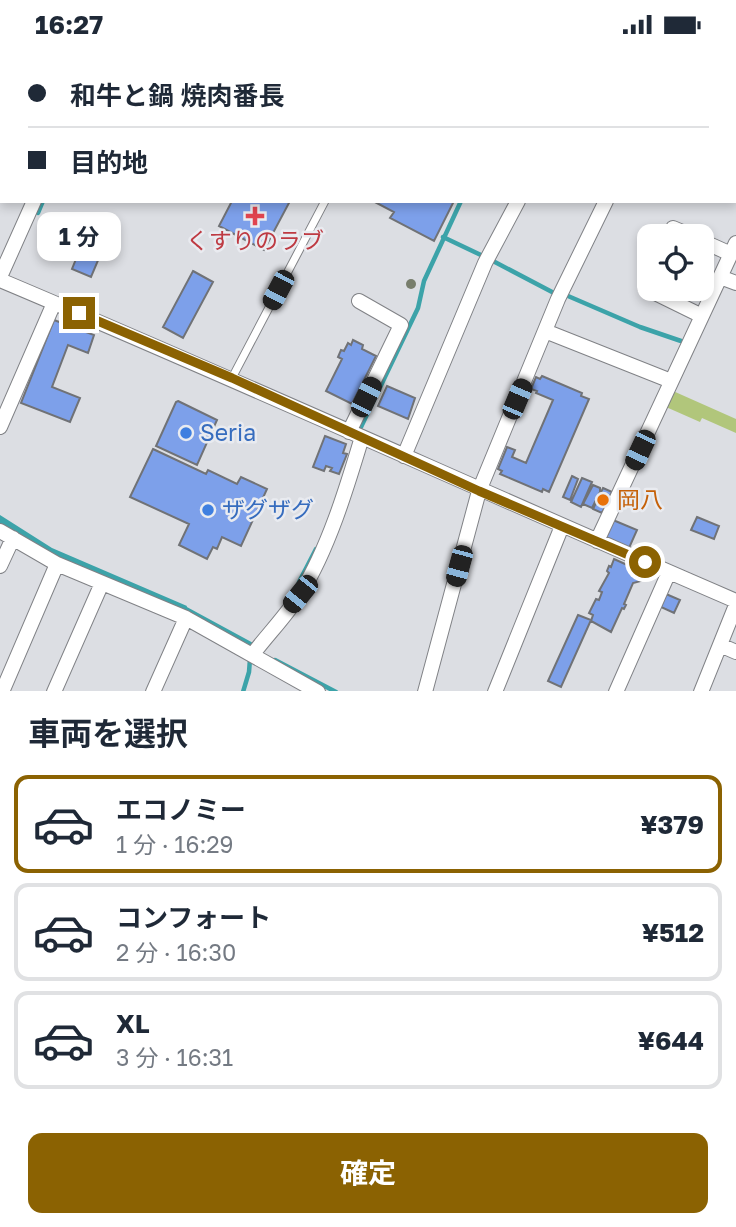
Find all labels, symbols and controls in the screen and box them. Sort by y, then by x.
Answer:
text: 16:27 [35,9,103,40]
text: 和牛と鍋 焼肉番長 [70,80,285,111]
text: 目的地 [70,147,148,178]
marker: くすりのラブ [247,208,263,224]
callout: 1 分 [37,211,121,261]
text: 1 分 [59,222,99,250]
map controls [637,224,714,301]
button: locate [637,224,714,301]
place label: くすりのラブ [186,226,324,254]
car [259,267,298,313]
route end [63,297,95,329]
car [348,374,385,420]
car [500,376,535,422]
place label: Seria [200,418,256,446]
marker: Seria [178,425,194,441]
car [622,427,659,473]
place label: 岡八 [617,485,663,513]
marker: 岡八 [595,492,611,508]
place label: ザグザグ [222,495,314,523]
marker: ザグザグ [200,502,216,518]
car [444,543,475,589]
route start [629,546,661,578]
car [279,571,322,617]
text: 車両を選択 [28,714,188,752]
icon: car [32,793,95,856]
text: エコノミー [116,794,246,825]
text: ¥379 [640,809,704,840]
text: 1 分 · 16:29 [116,830,234,858]
icon: car [32,901,95,964]
text: コンフォート [116,902,271,933]
text: ¥512 [642,917,704,948]
text: 2 分 · 16:30 [116,938,236,966]
text: XL [116,1008,150,1039]
icon: car [32,1009,95,1072]
text: ¥644 [638,1025,704,1056]
text: 3 分 · 16:31 [116,1043,233,1071]
button: 確定 [28,1133,708,1213]

